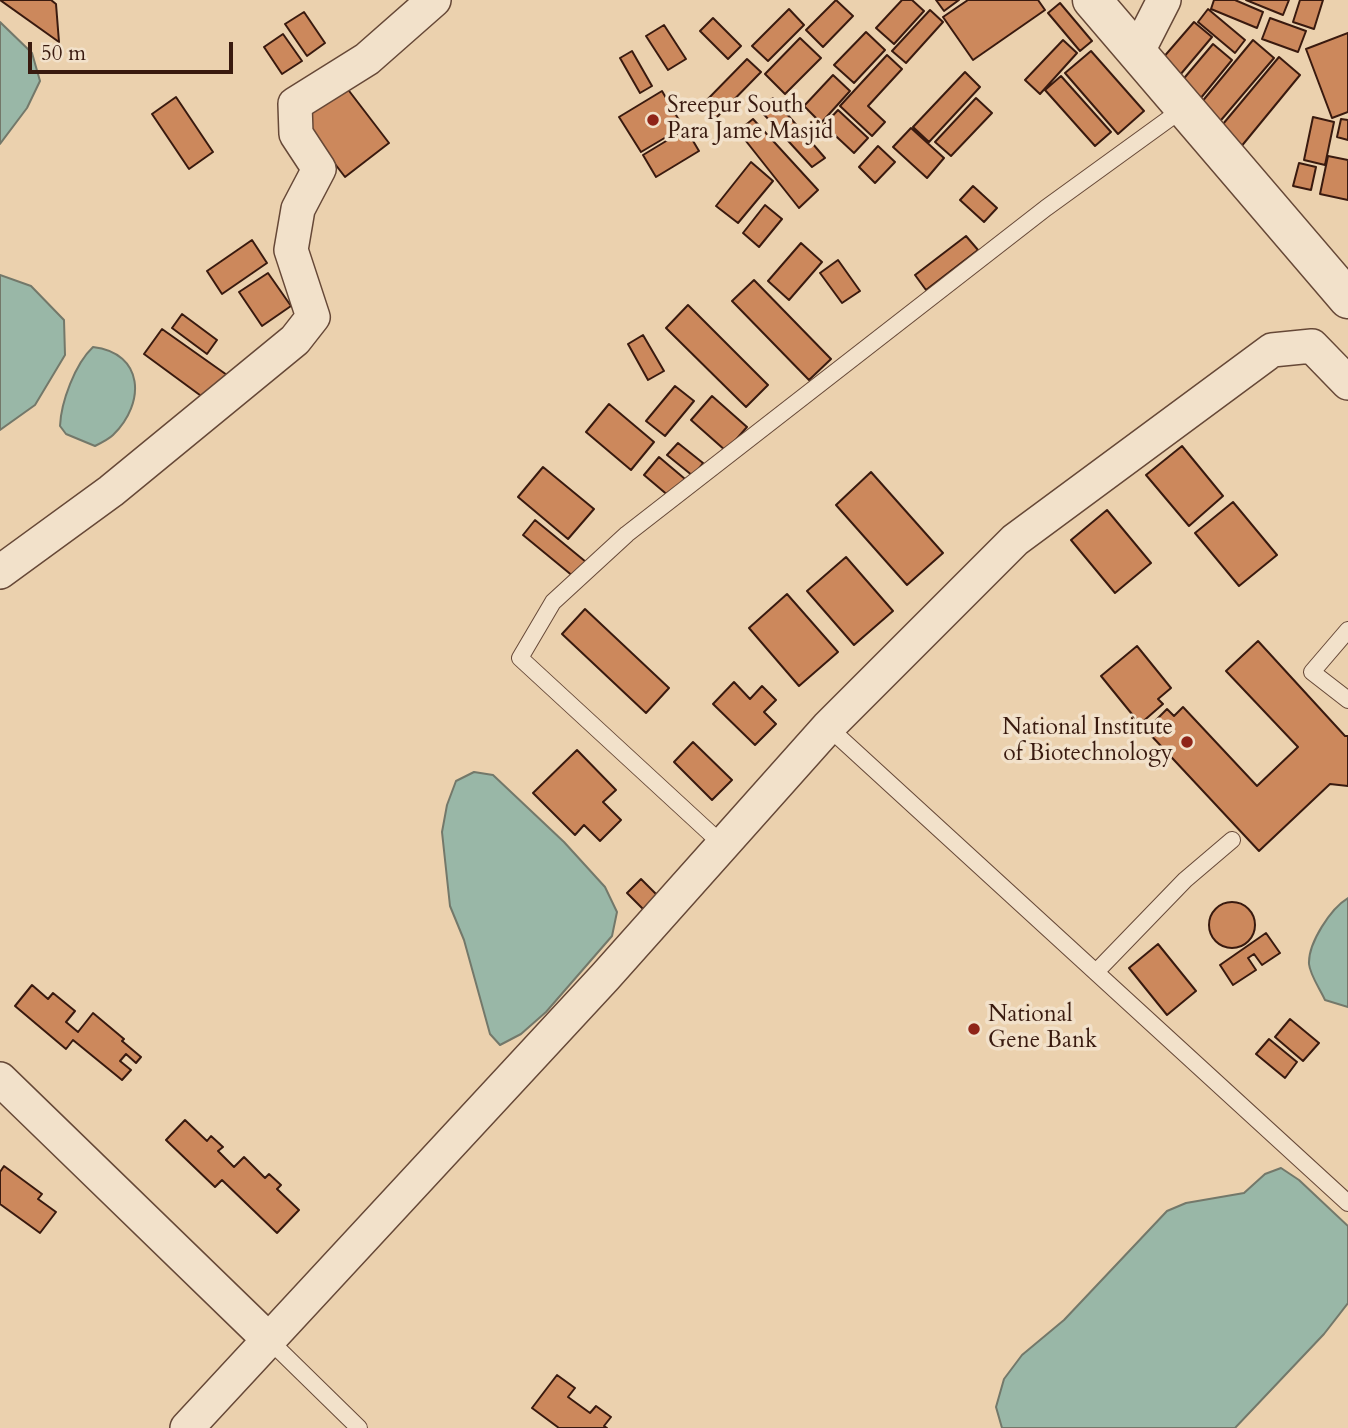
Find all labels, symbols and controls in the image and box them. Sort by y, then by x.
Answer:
scale bar [32,28,236,72]
text: 50 m [41,39,86,68]
place label: Sreepur South Para Jame Masjid [667,93,833,147]
marker: Sreepur South Para Jame Masjid [645,112,661,128]
place label: National Institute of Biotechnology [1002,715,1173,769]
marker: National Institute of Biotechnology [1179,734,1195,750]
place label: National Gene Bank [988,1002,1097,1056]
marker: National Gene Bank [966,1021,982,1037]

